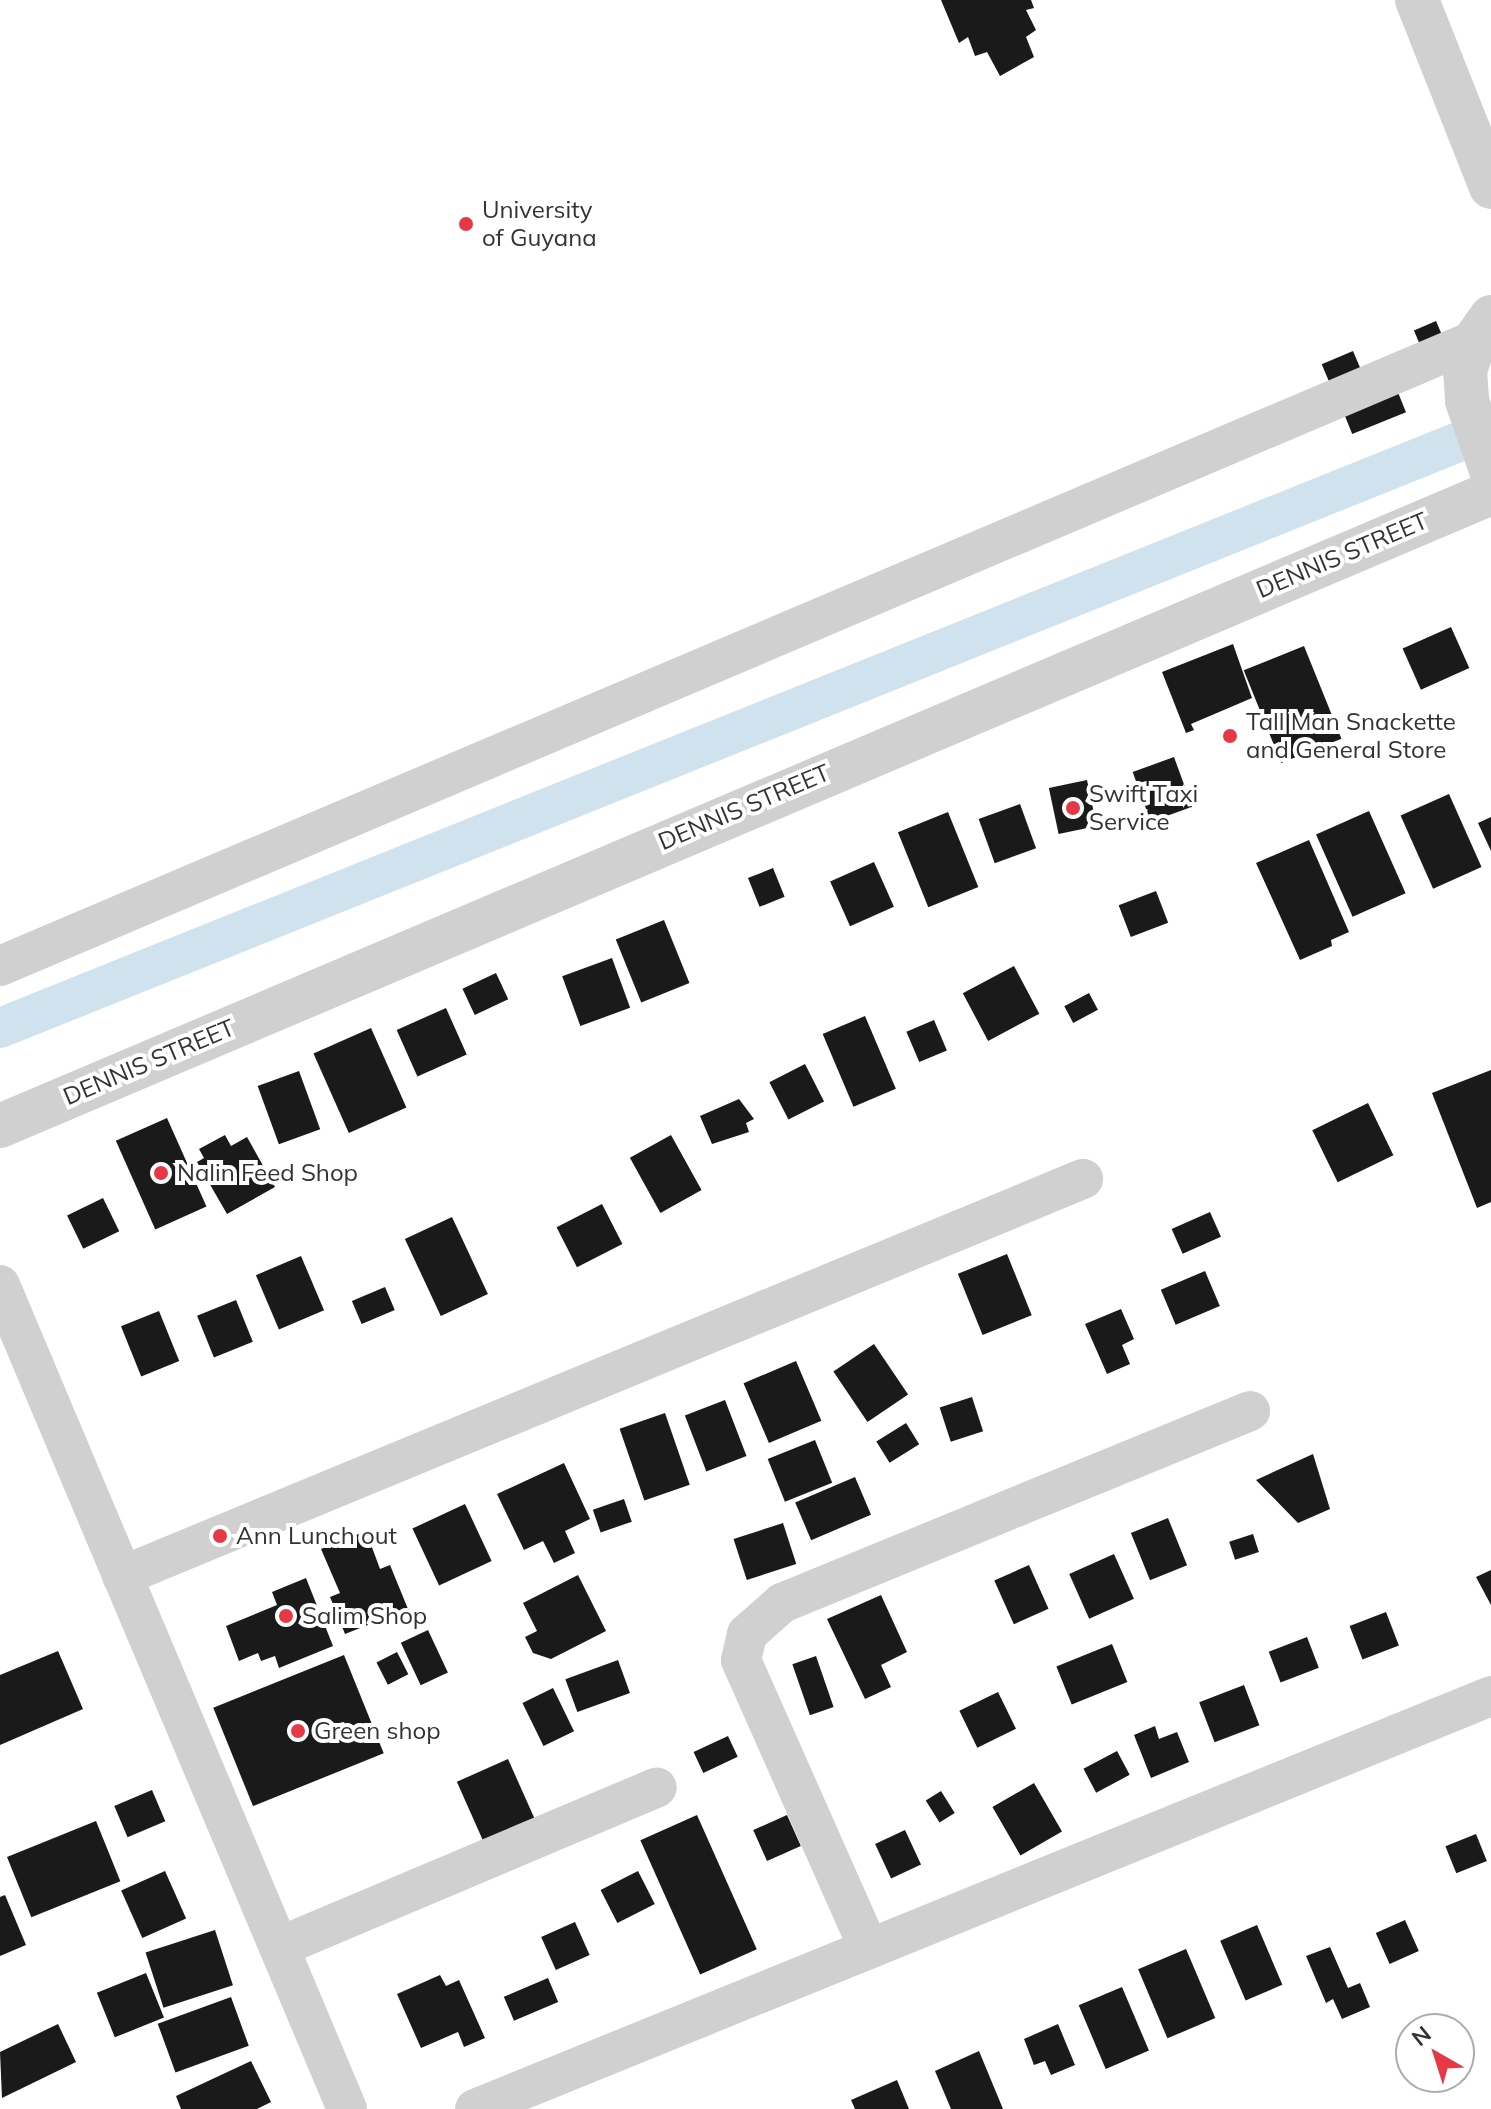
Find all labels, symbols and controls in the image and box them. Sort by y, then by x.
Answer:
place label: University of Guyana [482,196,597,252]
marker: University of Guyana [457,215,475,233]
street label: DENNIS STREET [1252,506,1432,604]
place label: Tall Man Snackette and General Store [1246,708,1456,764]
marker: Tall Man Snackette and General Store [1221,727,1239,745]
street label: DENNIS STREET [654,758,834,856]
place label: Swift Taxi Service [1089,780,1198,836]
marker: Swift Taxi Service [1064,799,1082,817]
street label: DENNIS STREET [59,1013,239,1111]
place label: Nalin Feed Shop [177,1159,358,1187]
marker: Nalin Feed Shop [152,1164,170,1182]
place label: Ann Lunch out [236,1522,397,1550]
marker: Ann Lunch out [211,1527,229,1545]
place label: Salim Shop [302,1602,427,1630]
marker: Salim Shop [277,1607,295,1625]
place label: Green shop [314,1717,441,1745]
marker: Green shop [289,1722,307,1740]
north arrow [1395,2013,1475,2093]
text: N [1406,2020,1436,2052]

